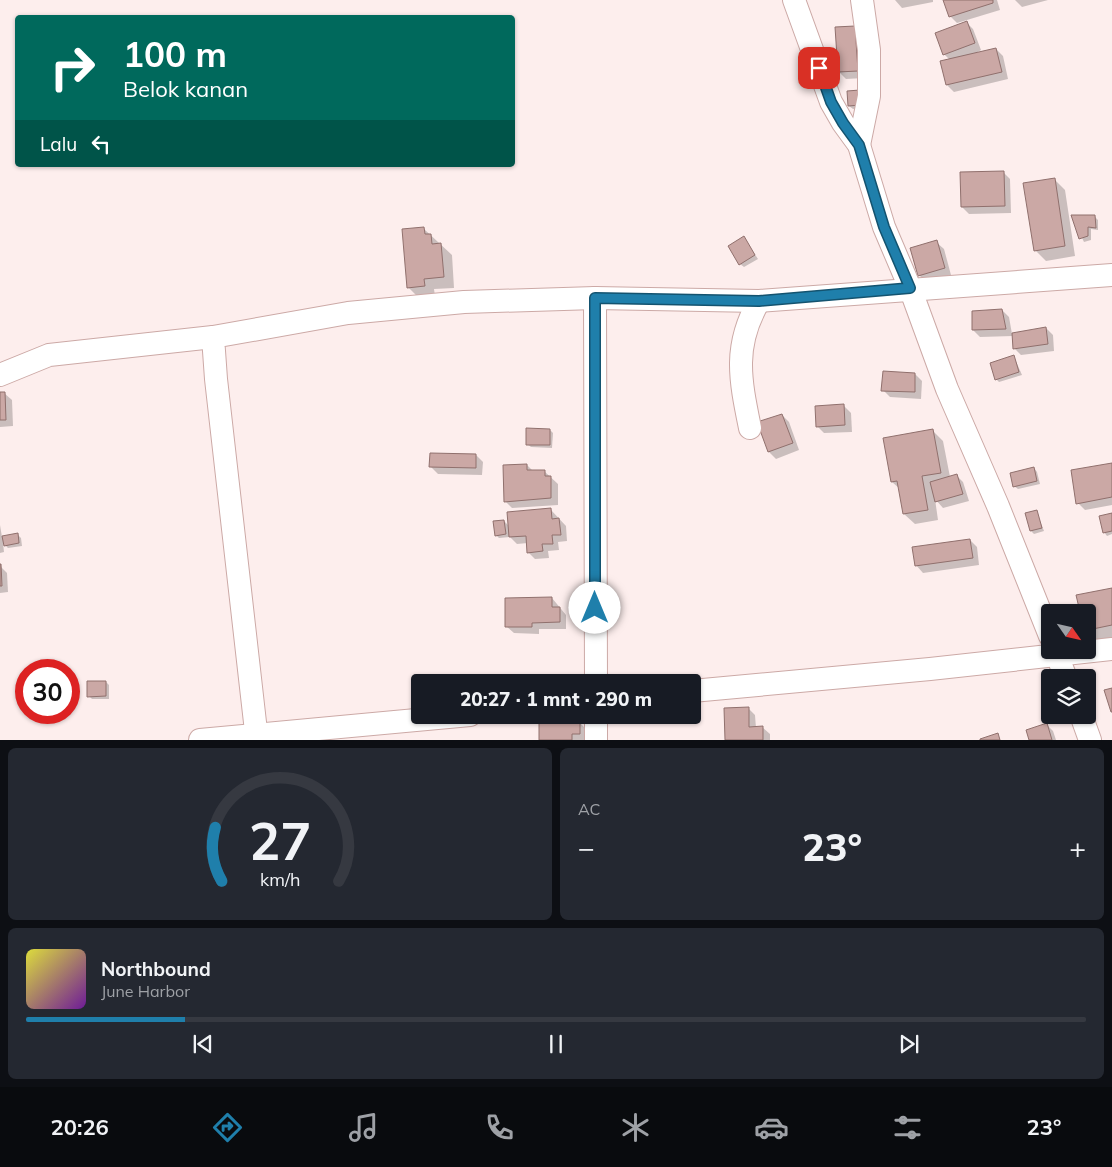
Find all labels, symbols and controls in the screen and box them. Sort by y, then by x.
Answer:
text: 100 m [123,32,227,76]
icon: right [40,35,105,100]
pin [798,47,840,89]
icon: arrive [805,54,833,82]
text: Belok kanan [123,75,248,103]
icon: left [87,130,115,158]
text: Lalu [40,132,77,156]
position arrow [568,581,620,633]
north arrow [1041,604,1096,659]
map controls [1041,604,1096,724]
speed limit sign: 30 [15,659,80,724]
button: layers [1041,669,1096,724]
text: 20:27 · 1 mnt · 290 m [460,687,652,711]
text: AC [578,799,601,819]
text: 27 [249,808,311,873]
text: 23° [802,823,862,871]
text: − [578,830,595,865]
text: + [1069,830,1086,865]
text: km/h [260,868,300,890]
text: Northbound [101,957,211,981]
text: June Harbor [101,981,190,1001]
icon: previous [189,1030,217,1058]
icon: pause [542,1030,570,1058]
icon: next [895,1030,923,1058]
icon: directions [210,1110,245,1145]
icon: music [346,1110,381,1145]
icon: phone [482,1110,517,1145]
icon: climate [618,1110,653,1145]
icon: car [754,1110,789,1145]
icon: filters [890,1110,925,1145]
text: 20:26 [51,1113,109,1141]
text: 23° [1027,1113,1061,1141]

